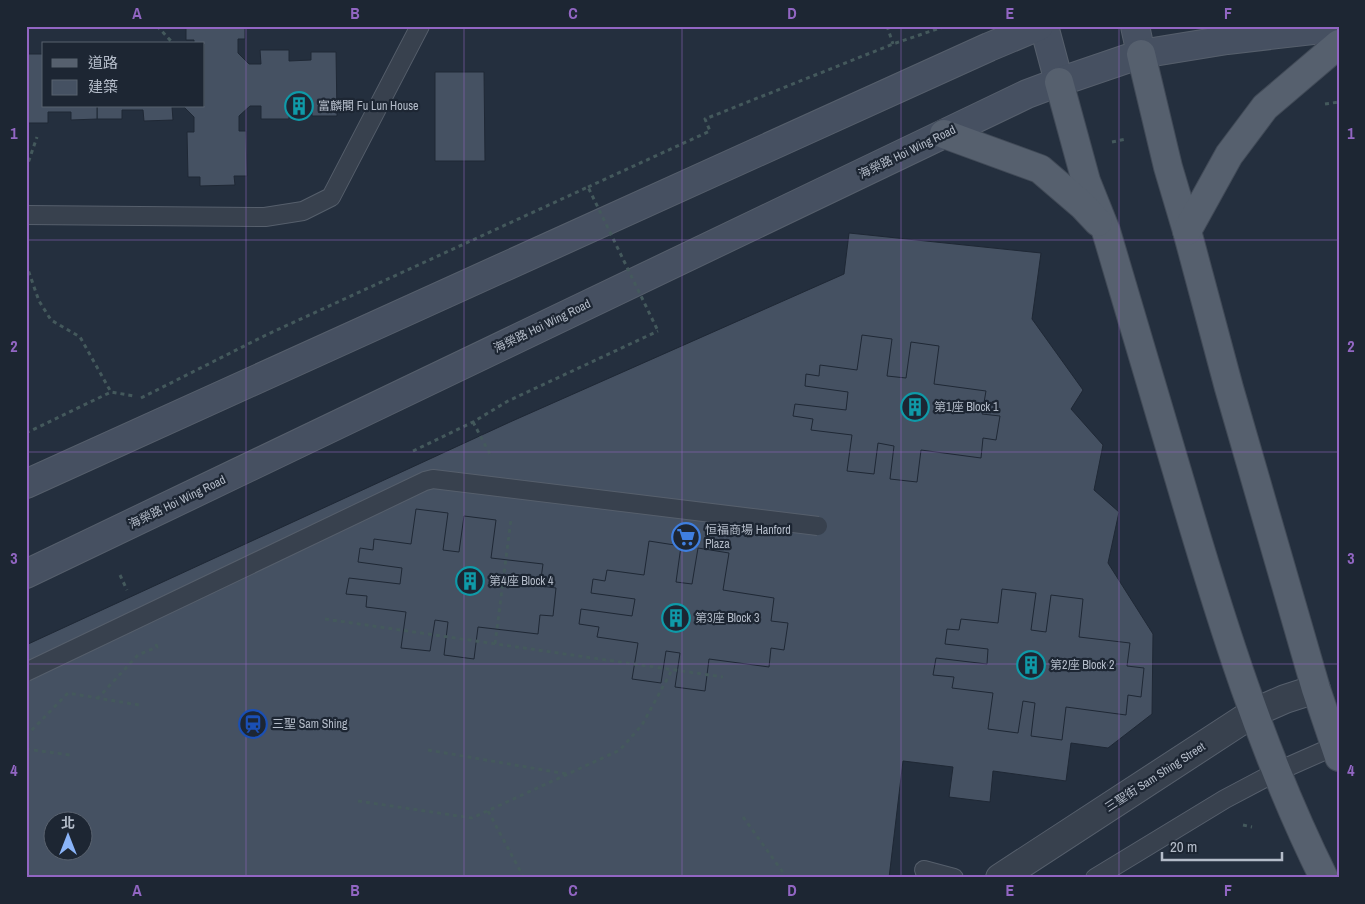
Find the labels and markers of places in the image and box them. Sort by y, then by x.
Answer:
building icon: 富麟閣 Fu Lun House [284,91,314,121]
place label: 富麟閣 Fu Lun House [318,98,419,114]
building icon: 第1座 Block 1 [900,392,930,422]
place label: 第1座 Block 1 [934,399,999,415]
supermarket icon: 恒福商場 Hanford Plaza [671,522,701,552]
place label: 恒福商場 Hanford Plaza [705,522,791,552]
building icon: 第4座 Block 4 [455,566,485,596]
place label: 第4座 Block 4 [489,573,554,589]
building icon: 第3座 Block 3 [661,603,691,633]
place label: 第3座 Block 3 [695,610,759,626]
building icon: 第2座 Block 2 [1016,650,1046,680]
place label: 第2座 Block 2 [1050,657,1114,673]
station icon: 三聖 Sam Shing [238,709,268,739]
place label: 三聖 Sam Shing [272,716,348,732]

